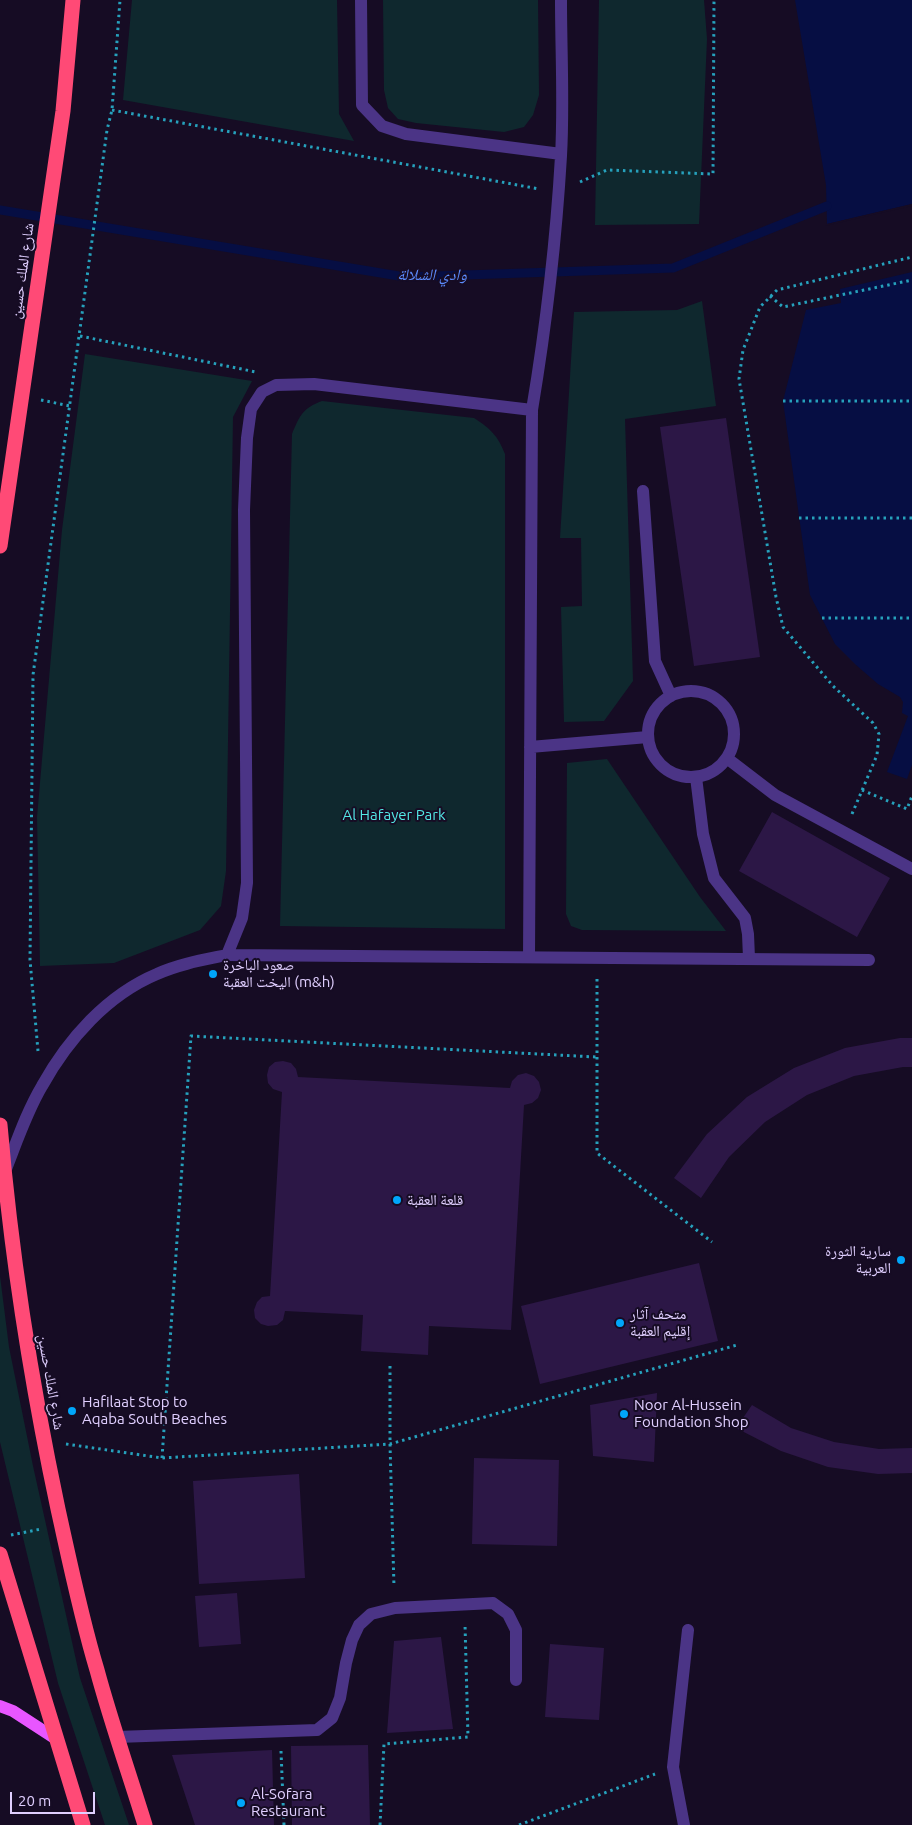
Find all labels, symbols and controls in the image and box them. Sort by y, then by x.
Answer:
street label: شارع الملك حسين [6,222,38,320]
water label: وادي الشلالة [397,265,467,285]
park label: Al Hafayer Park [342,806,446,824]
place label: صعود الباخرة اليخت العقبة (m&h) [223,956,335,991]
marker: صعود الباخرة اليخت العقبة (m&h) [207,968,219,980]
place label: قلعة العقبة [407,1191,463,1209]
marker: قلعة العقبة [391,1194,403,1206]
place label: سارية الثورة العربية [825,1242,891,1277]
marker: سارية الثورة العربية [895,1254,907,1266]
place label: متحف آثار إقليم العقبة [630,1305,690,1340]
marker: متحف آثار إقليم العقبة [614,1317,626,1329]
street label: شارع الملك حسين [34,1333,68,1431]
place label: Hafilaat Stop to Aqaba South Beaches [82,1393,227,1428]
place label: Noor Al-Hussein Foundation Shop [634,1396,749,1431]
marker: Hafilaat Stop to Aqaba South Beaches [66,1405,78,1417]
marker: Noor Al-Hussein Foundation Shop [618,1408,630,1420]
scale bar [12,1782,98,1814]
place label: Al-Sofara Restaurant [251,1785,325,1820]
text: 20 m [18,1792,51,1809]
marker: Al-Sofara Restaurant [235,1797,247,1809]

